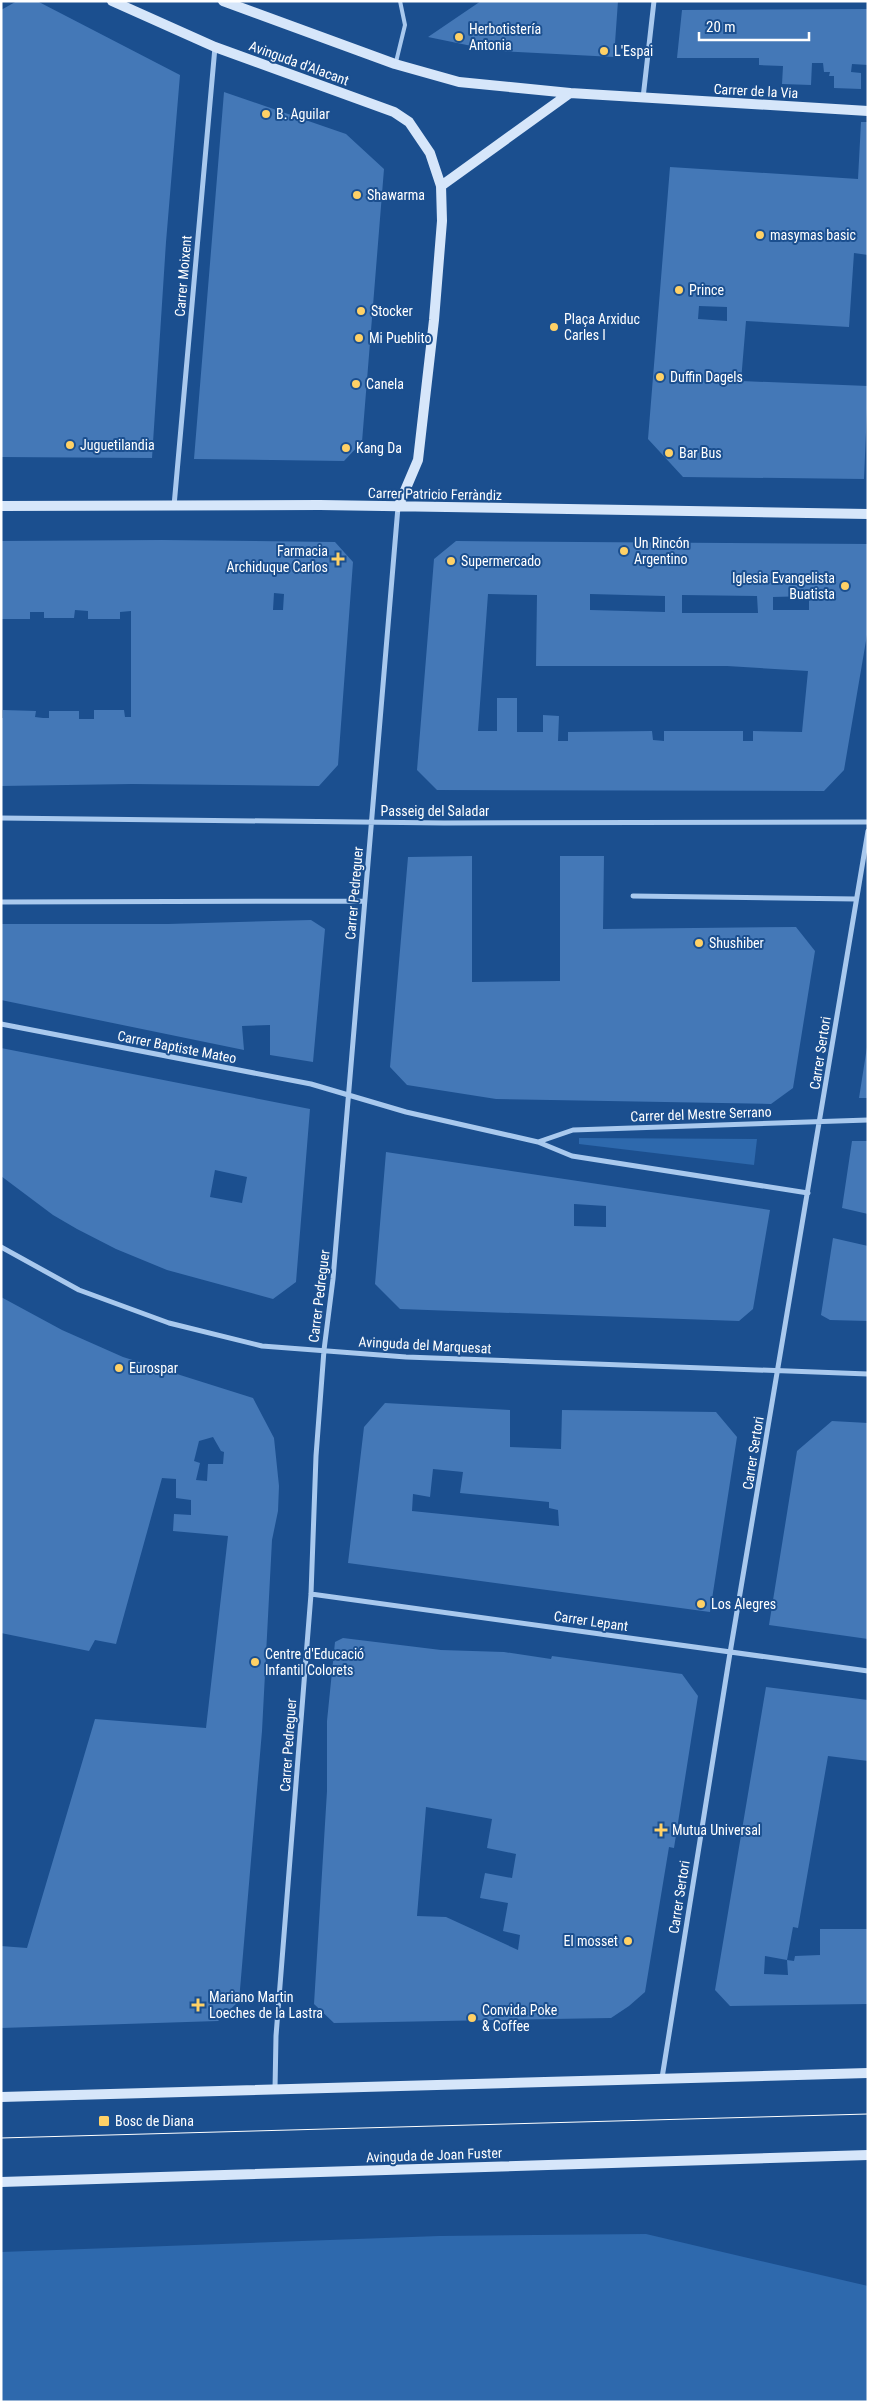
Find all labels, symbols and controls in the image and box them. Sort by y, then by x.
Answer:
scale bar [699,10,809,42]
text: 20 m [706,18,736,36]
place label: Herbotistería Antonia [469,21,541,53]
marker: Herbotistería Antonia [453,31,465,43]
street label: Avinguda d'Alacant [247,38,351,88]
place label: L'Espai [614,43,653,59]
marker: L'Espai [598,45,610,57]
street label: Carrer de la Via [713,81,799,101]
place label: B. Aguilar [276,106,330,122]
marker: B. Aguilar [260,108,272,120]
place label: Shawarma [367,187,425,203]
marker: Shawarma [351,189,363,201]
place label: masymas basic [770,227,856,243]
marker: masymas basic [754,229,766,241]
street label: Carrer Moixent [171,235,195,317]
place label: Prince [689,282,724,298]
marker: Prince [673,284,685,296]
place label: Stocker [371,303,413,319]
marker: Stocker [355,305,367,317]
place label: Plaça Arxiduc Carles I [564,311,640,343]
marker: Plaça Arxiduc Carles I [548,321,560,333]
place label: Mi Pueblito [369,330,431,346]
marker: Mi Pueblito [353,332,365,344]
place label: Duffin Dagels [670,369,743,385]
marker: Duffin Dagels [654,371,666,383]
place label: Canela [366,376,404,392]
marker: Canela [350,378,362,390]
place label: Juguetilandia [80,437,155,453]
marker: Juguetilandia [64,439,76,451]
place label: Kang Da [356,440,402,456]
marker: Kang Da [340,442,352,454]
place label: Bar Bus [679,445,722,461]
marker: Bar Bus [663,447,675,459]
street label: Carrer Patricio Ferràndiz [368,485,502,503]
place label: Un Rincón Argentino [634,535,690,567]
place label: Farmacia Archiduque Carlos [227,543,328,575]
marker: Un Rincón Argentino [618,545,630,557]
marker: Farmacia Archiduque Carlos [332,553,344,565]
place label: Supermercado [461,553,541,569]
marker: Supermercado [445,555,457,567]
place label: Iglesia Evangelista Buatista [732,570,835,602]
marker: Iglesia Evangelista Buatista [839,580,851,592]
street label: Passeig del Saladar [381,803,489,819]
street label: Carrer Pedreguer [342,846,366,940]
place label: Shushiber [709,935,764,951]
marker: Shushiber [693,937,705,949]
street label: Carrer Sertori [806,1015,834,1091]
street label: Carrer Baptiste Mateo [116,1028,238,1066]
street label: Carrer del Mestre Serrano [630,1104,772,1124]
street label: Carrer Pedreguer [305,1249,333,1343]
street label: Avinguda del Marquesat [358,1334,492,1356]
place label: Eurospar [129,1360,178,1376]
marker: Eurospar [113,1362,125,1374]
street label: Carrer Sertori [739,1415,767,1491]
place label: Los Alegres [711,1596,776,1612]
marker: Los Alegres [695,1598,707,1610]
street label: Carrer Lepant [553,1608,629,1634]
place label: Centre d'Educació Infantil Colorets [265,1646,364,1678]
marker: Centre d'Educació Infantil Colorets [249,1656,261,1668]
street label: Carrer Pedreguer [277,1698,299,1792]
place label: Mutua Universal [672,1822,761,1838]
marker: Mutua Universal [654,1823,668,1837]
street label: Carrer Sertori [665,1859,693,1935]
place label: El mosset [564,1933,618,1949]
marker: El mosset [622,1935,634,1947]
place label: Mariano Martin Loeches de la Lastra [209,1989,323,2021]
marker: Mariano Martin Loeches de la Lastra [191,1998,205,2012]
place label: Convida Poke & Coffee [482,2002,558,2034]
marker: Convida Poke & Coffee [466,2012,478,2024]
place label: Bosc de Diana [115,2113,194,2129]
marker: Bosc de Diana [97,2114,111,2128]
street label: Avinguda de Joan Fuster [366,2145,502,2165]

